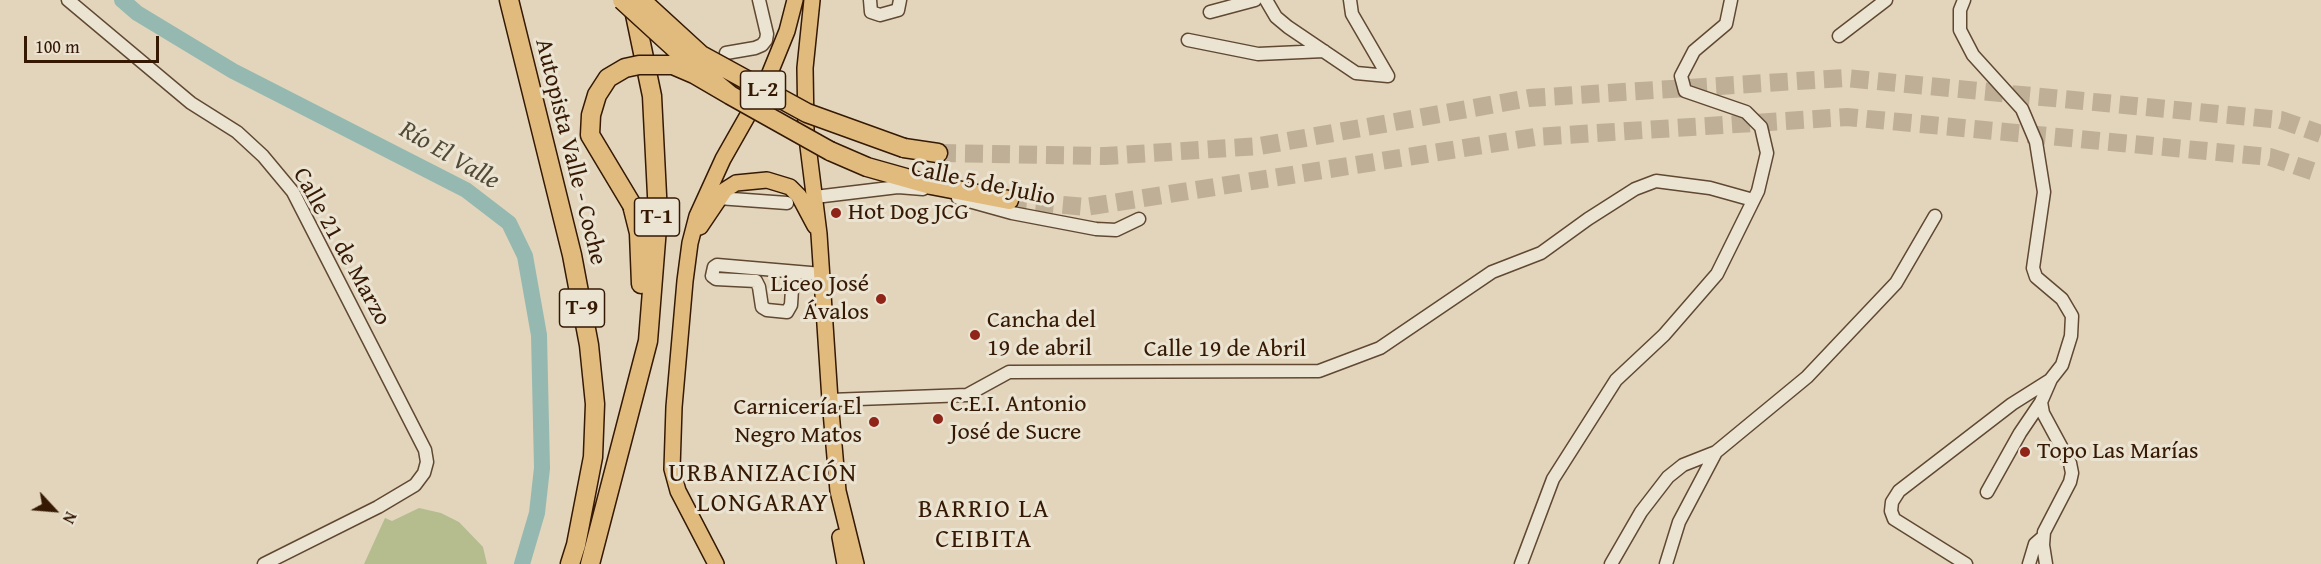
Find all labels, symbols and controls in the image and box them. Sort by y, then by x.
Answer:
scale bar [27,24,162,62]
text: 100 m [35,33,80,60]
street label: Autopista Valle - Coche [528,36,612,268]
road number: L-2 [740,71,786,109]
water label: Río El Valle [393,115,505,197]
street label: Calle 5 de Julio [908,155,1058,213]
street label: Calle 21 de Marzo [286,163,396,331]
road number: T-1 [634,198,680,236]
place label: Hot Dog JCG [848,199,969,227]
marker: Hot Dog JCG [829,206,843,220]
place label: Liceo José Ávalos [771,271,869,327]
road number: T-9 [560,289,604,327]
marker: Liceo José Ávalos [874,292,888,306]
place label: Cancha del 19 de abril [987,307,1096,363]
marker: Cancha del 19 de abril [968,328,982,342]
street label: Calle 19 de Abril [1144,336,1306,364]
place label: C.E.I. Antonio José de Sucre [950,391,1087,447]
place label: Carnicería El Negro Matos [733,394,862,450]
marker: C.E.I. Antonio José de Sucre [931,412,945,426]
marker: Carnicería El Negro Matos [867,415,881,429]
place label: Topo Las Marías [2037,438,2199,466]
marker: Topo Las Marías [2018,445,2032,459]
district label: URBANIZACIÓN LONGARAY [668,458,858,520]
north arrow [24,480,84,540]
district label: BARRIO LA CEIBITA [918,494,1050,556]
text: N [57,508,83,528]

